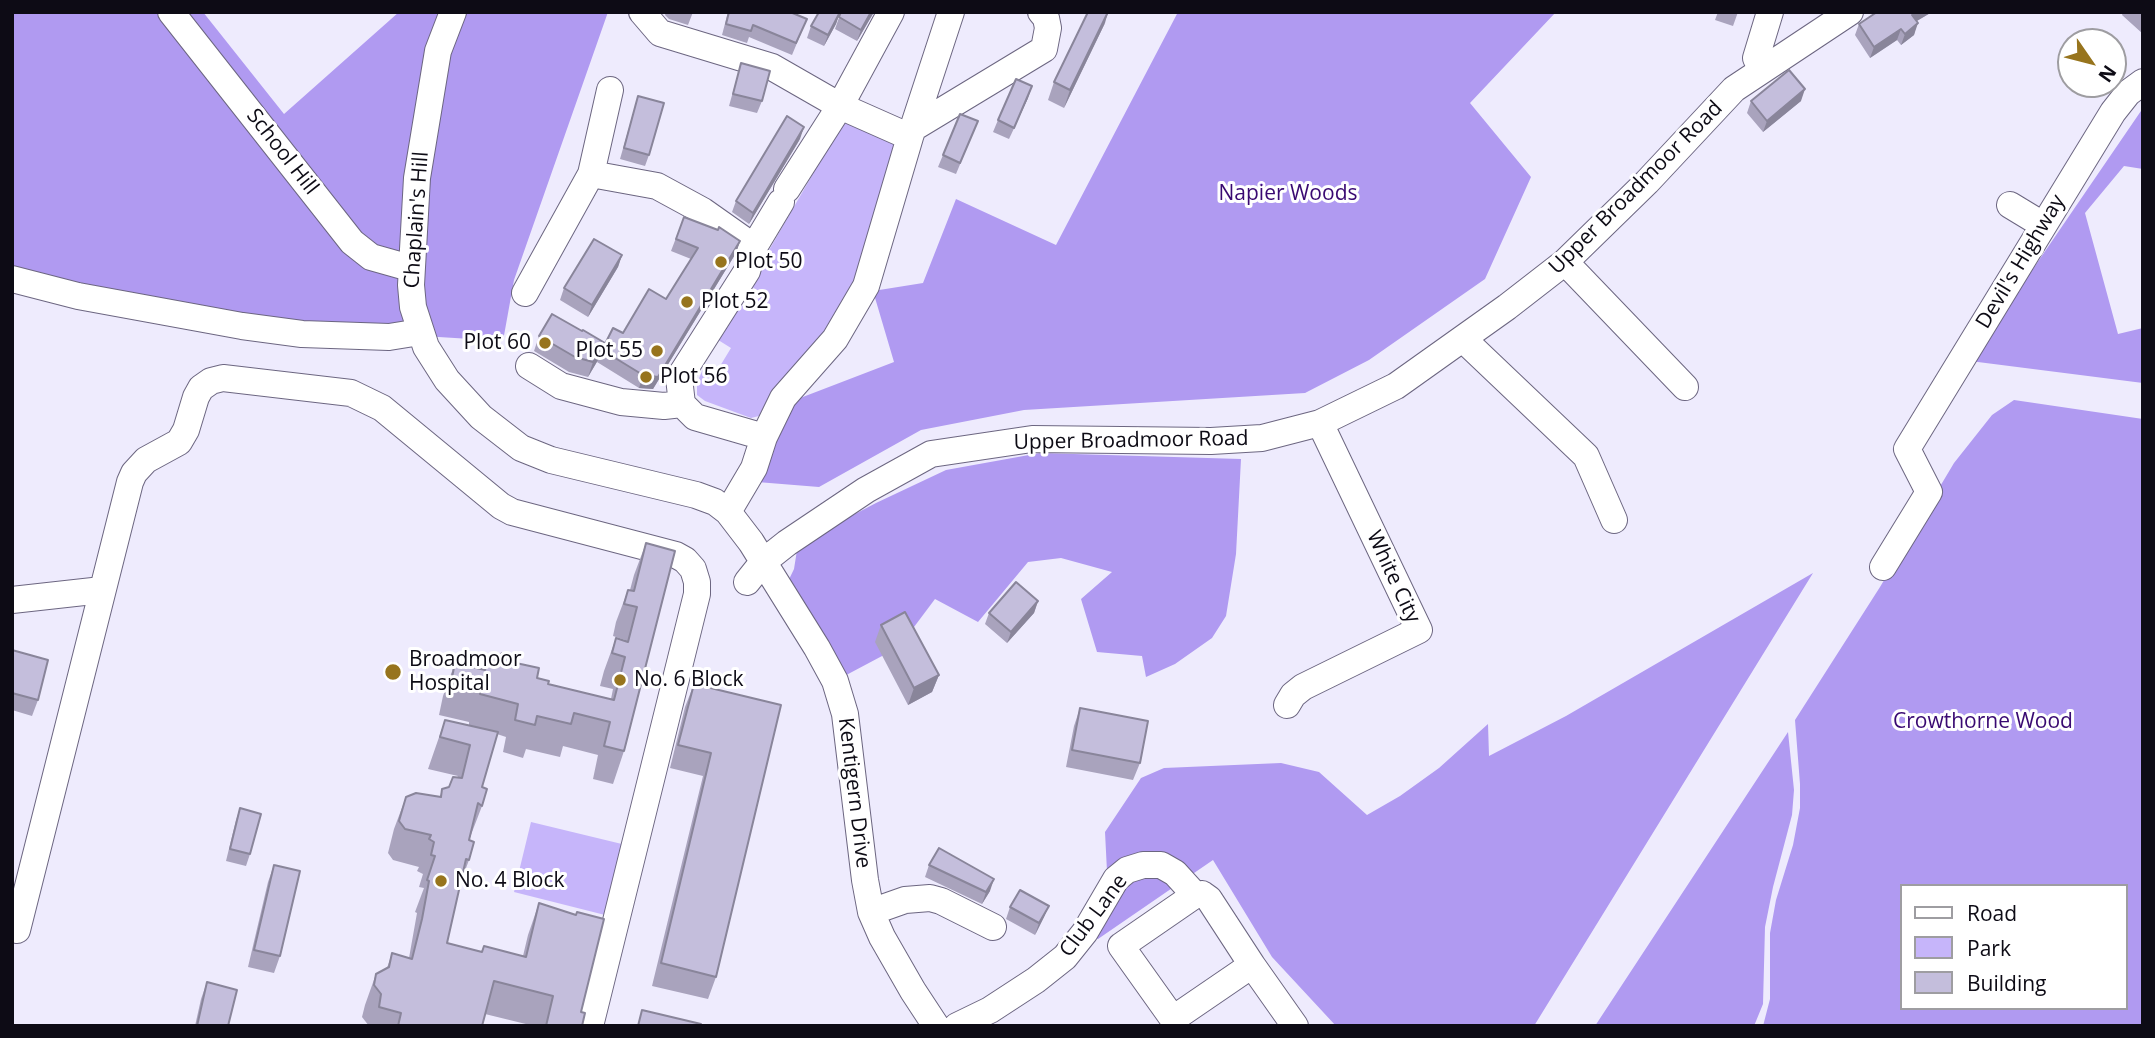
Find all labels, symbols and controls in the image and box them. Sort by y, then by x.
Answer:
north arrow [2057,28,2127,98]
text: N [2092,60,2123,88]
street label: Upper Broadmoor Road [1544,96,1728,280]
street label: School Hill [241,104,323,200]
street label: Chaplain's Hill [400,151,434,289]
park label: Napier Woods [1219,181,1357,207]
street label: Devil's Highway [1971,190,2071,334]
place label: Plot 50 [735,249,803,275]
marker: Plot 50 [713,254,729,270]
place label: Plot 52 [701,289,769,315]
marker: Plot 52 [679,294,695,310]
place label: Plot 60 [463,330,531,356]
marker: Plot 60 [537,335,553,351]
place label: Plot 55 [575,338,643,364]
marker: Plot 55 [649,343,665,359]
place label: Plot 56 [660,364,728,390]
marker: Plot 56 [638,369,654,385]
street label: Upper Broadmoor Road [1013,426,1249,456]
street label: White City [1361,527,1425,627]
place label: Broadmoor Hospital [409,647,522,697]
marker: Broadmoor Hospital [383,662,403,682]
place label: No. 6 Block [634,667,743,693]
marker: No. 6 Block [612,672,628,688]
park label: Crowthorne Wood [1893,709,2073,735]
street label: Kentigern Drive [832,716,876,870]
place label: No. 4 Block [455,868,564,894]
street label: Club Lane [1055,870,1133,962]
marker: No. 4 Block [433,873,449,889]
legend [1899,884,2127,1010]
text: Road [1967,899,2017,927]
text: Park [1967,934,2011,962]
text: Building [1967,969,2046,997]

